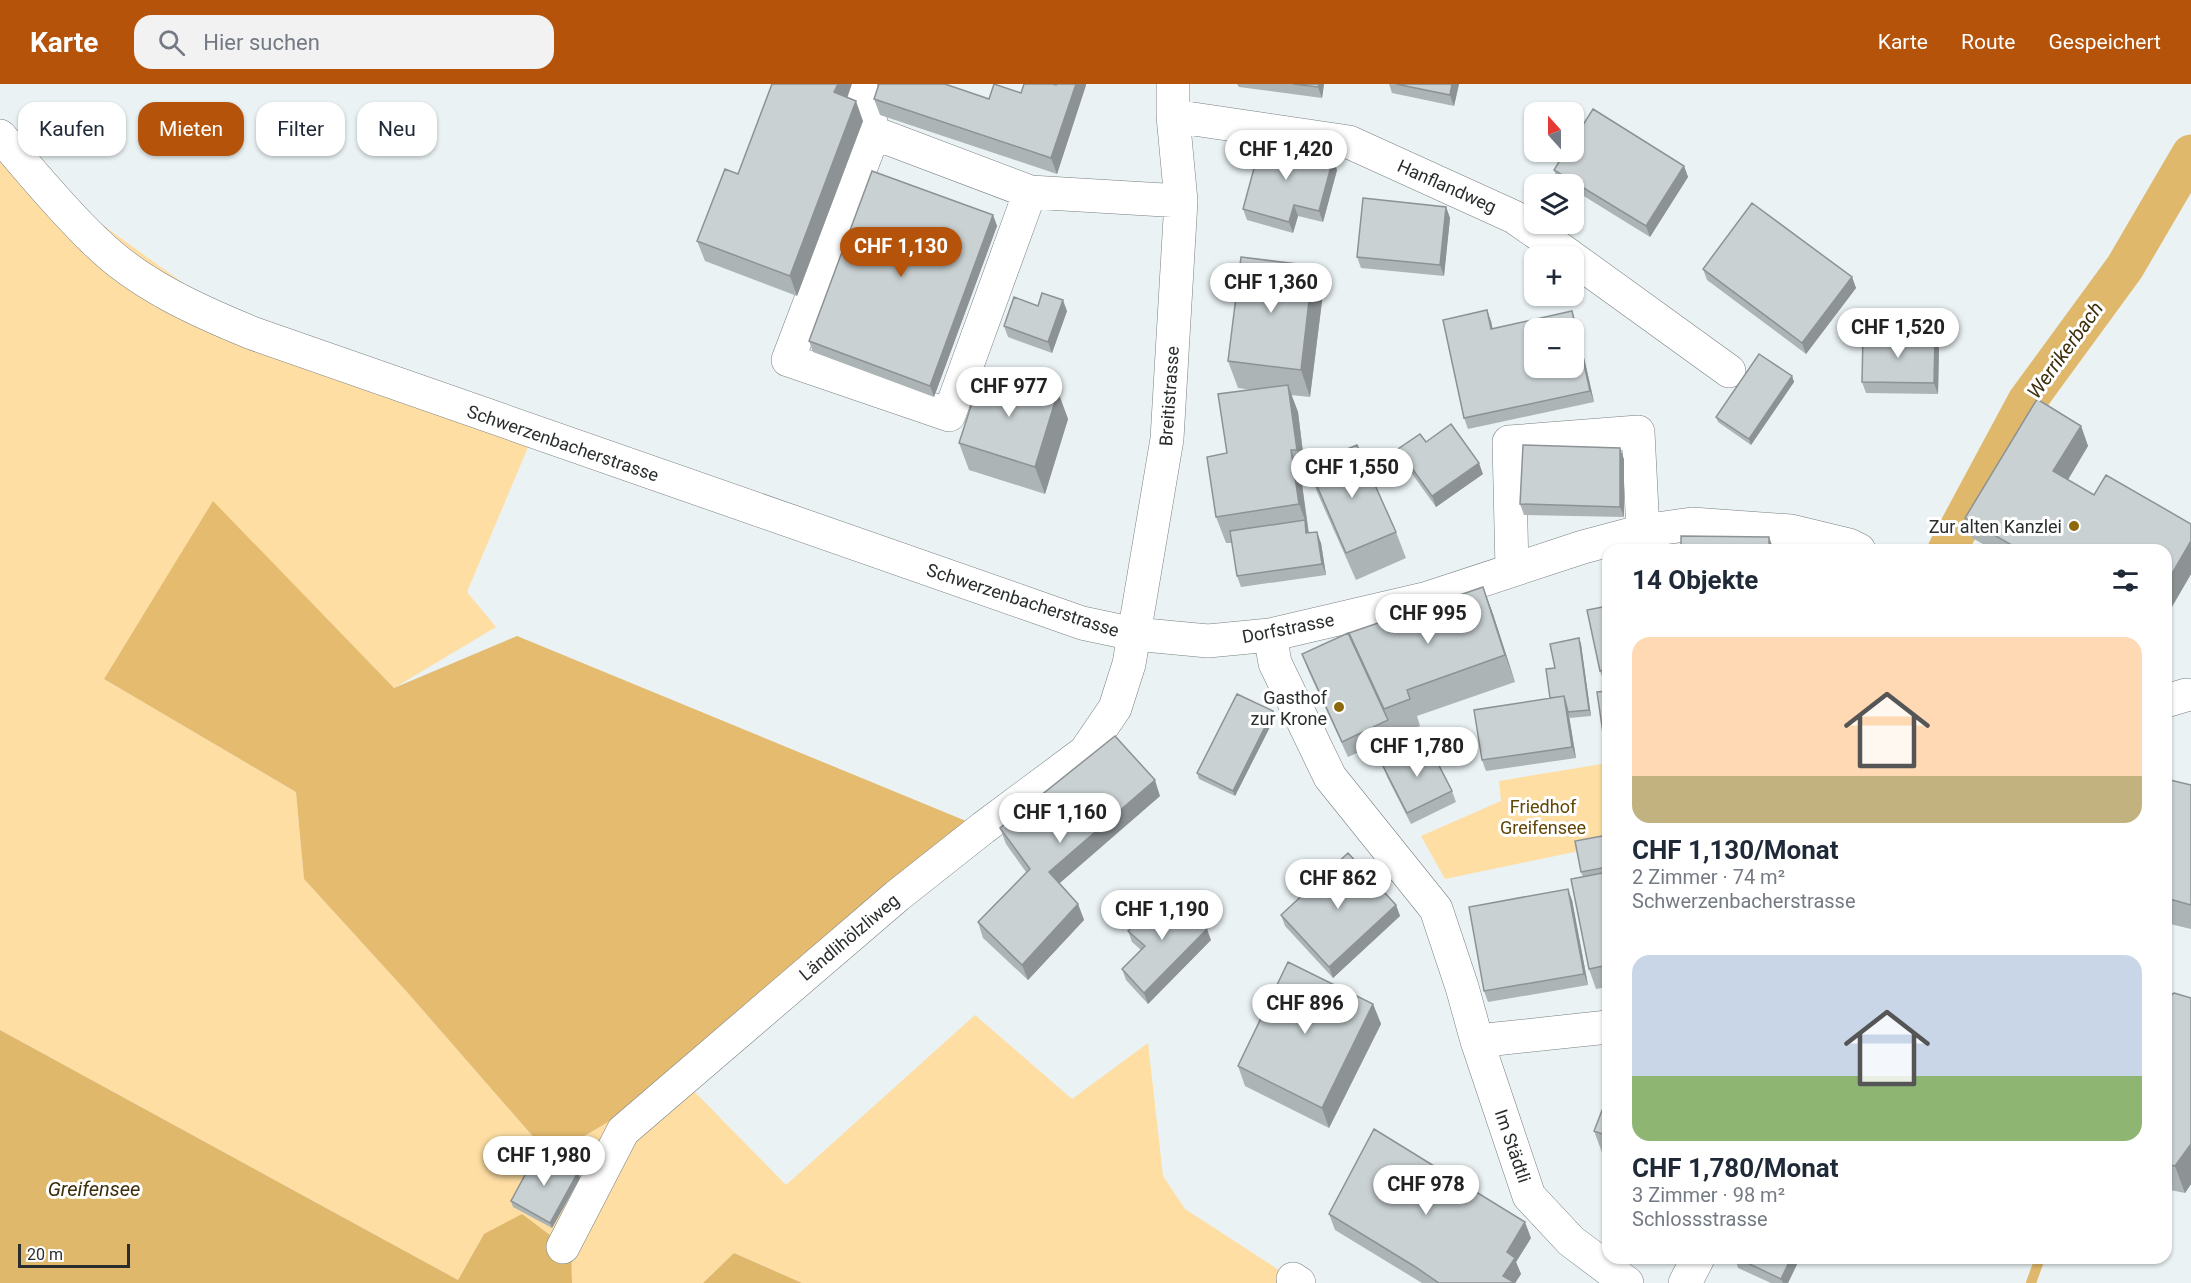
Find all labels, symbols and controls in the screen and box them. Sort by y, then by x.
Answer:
search box [134,15,554,69]
text: Karte [30,26,98,59]
icon: search [155,26,188,59]
text: Hier suchen [203,30,320,55]
text: Karte [1878,30,1928,54]
text: Route [1961,30,2015,54]
text: Gespeichert [2048,30,2161,54]
chip: Kaufen [18,102,126,156]
chip: Mieten [138,102,244,156]
chip: Filter [256,102,345,156]
chip: Neu [357,102,437,156]
north arrow [1524,102,1584,162]
map controls [1524,102,1584,378]
pin: CHF 1,420 [1217,130,1355,181]
text: CHF 1,420 [1239,137,1333,161]
street label: Hanflandweg [1394,155,1500,217]
button: layers [1524,174,1584,234]
pin: CHF 1,130 [832,227,970,278]
text: CHF 1,130 [854,234,948,258]
button: + [1524,246,1584,306]
pin: CHF 1,360 [1202,263,1340,314]
text: CHF 1,360 [1224,270,1318,294]
water label: Werrikerbach [2022,297,2108,403]
pin: CHF 1,520 [1829,308,1967,359]
text: CHF 1,520 [1851,315,1945,339]
button: − [1524,318,1584,378]
street label: Breitistrasse [1155,345,1183,447]
pin: CHF 977 [954,367,1064,418]
text: CHF 977 [970,374,1048,398]
street label: Schwerzenbacherstrasse [464,400,662,486]
pin: CHF 1,550 [1283,448,1421,499]
text: CHF 1,550 [1305,455,1399,479]
place label: Zur alten Kanzlei [1929,516,2062,537]
marker: Zur alten Kanzlei [2067,519,2081,533]
street label: Schwerzenbacherstrasse [924,559,1122,641]
icon: filters [2109,564,2142,597]
text: 14 Objekte [1632,565,1758,595]
pin: CHF 995 [1373,594,1483,645]
text: CHF 995 [1389,601,1467,625]
street label: Dorfstrasse [1240,609,1336,647]
icon: home [1833,676,1941,784]
place label: Gasthof zur Krone [1251,687,1328,729]
marker: Gasthof zur Krone [1332,700,1346,714]
pin: CHF 1,780 [1348,727,1486,778]
text: CHF 1,780 [1370,734,1464,758]
pin: CHF 1,160 [991,793,1129,844]
park label: Friedhof Greifensee [1500,796,1586,838]
text: CHF 1,160 [1013,800,1107,824]
text: CHF 1,130/Monat [1632,835,1839,865]
pin: CHF 862 [1283,859,1393,910]
text: 2 Zimmer · 74 m² [1632,865,1785,889]
text: CHF 862 [1299,866,1377,890]
street label: Ländlihölzliweg [795,889,903,985]
text: Schwerzenbacherstrasse [1632,889,1856,913]
pin: CHF 1,190 [1093,890,1231,941]
text: CHF 1,190 [1115,897,1209,921]
pin: CHF 896 [1250,984,1360,1035]
text: CHF 896 [1266,991,1344,1015]
icon: home [1833,994,1941,1102]
street label: Im Städtli [1491,1107,1535,1185]
pin: CHF 1,980 [475,1136,613,1187]
text: CHF 1,980 [497,1143,591,1167]
text: CHF 1,780/Monat [1632,1153,1839,1183]
pin: CHF 978 [1371,1165,1481,1216]
text: CHF 978 [1387,1172,1465,1196]
water label: Greifensee [48,1177,140,1201]
text: 3 Zimmer · 98 m² [1632,1183,1785,1207]
text: Schlossstrasse [1632,1207,1768,1231]
scale bar [18,1241,130,1268]
text: 20 m [27,1245,63,1264]

